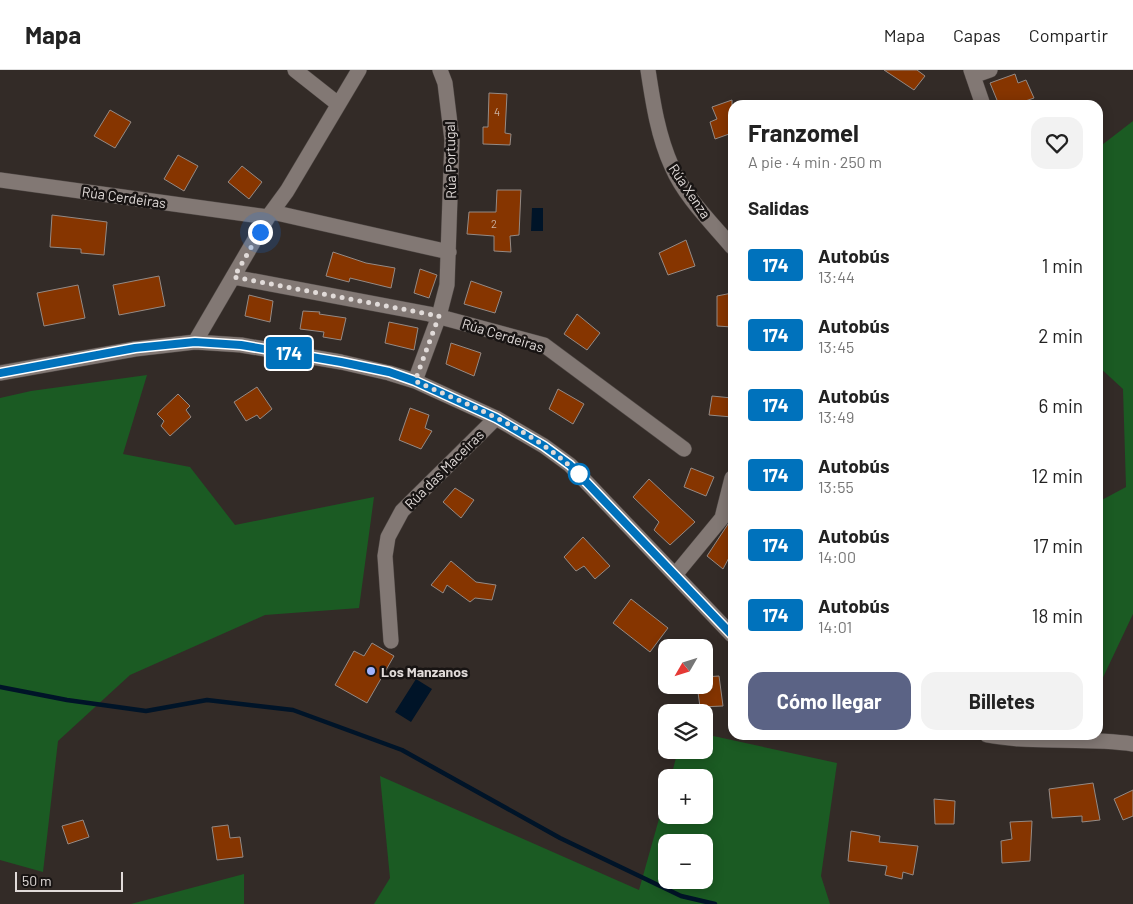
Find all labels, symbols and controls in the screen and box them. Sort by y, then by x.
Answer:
text: Mapa [25,20,81,49]
text: Mapa [884,24,925,46]
text: Capas [953,24,1001,46]
text: Compartir [1029,24,1108,46]
house number: 4 [494,105,500,118]
button: heart [1031,117,1083,169]
text: Franzomel [748,118,859,147]
street label: Rúa Portugal [441,121,459,199]
text: A pie · 4 min · 250 m [748,152,882,171]
street label: Rúa Xenza [665,160,715,222]
street label: Rúa Cerdeiras [81,183,167,211]
text: Salidas [748,196,809,219]
house number: 2 [491,217,497,230]
your location [248,220,273,245]
text: Autobús [818,244,889,267]
text: 174 [762,254,789,276]
text: 1 min [1042,254,1083,277]
text: 13:44 [818,267,855,286]
street label: Rúa Cerdeiras [460,314,546,356]
text: Autobús [818,314,889,337]
text: 174 [762,324,789,346]
text: 2 min [1038,324,1083,347]
line badge: 174 [260,337,318,369]
text: 13:45 [818,337,854,356]
text: 174 [276,342,302,364]
text: Autobús [818,384,889,407]
text: 174 [762,394,789,416]
text: 6 min [1039,394,1083,417]
text: 13:49 [818,407,854,426]
street label: Rúa das Maceiras [401,426,487,512]
text: Autobús [818,454,889,477]
unlabelled marker [568,463,590,485]
text: 174 [762,464,789,486]
text: 12 min [1032,464,1083,487]
text: 13:55 [818,477,854,496]
text: Autobús [818,524,889,547]
text: 174 [762,534,789,556]
text: 17 min [1033,534,1083,557]
text: 14:00 [818,547,856,566]
text: Autobús [818,594,889,617]
text: 174 [762,604,789,626]
text: 18 min [1032,604,1083,627]
text: 14:01 [818,617,852,636]
north arrow [658,639,712,694]
map controls [658,639,713,889]
place label: Los Manzanos [381,663,468,680]
marker: Los Manzanos [365,665,377,677]
button: Cómo llegar [748,672,911,730]
button: Billetes [921,672,1083,730]
button: layers [658,704,713,759]
button: + [658,769,713,824]
button: − [658,834,713,889]
scale bar [15,869,122,892]
text: 50 m [22,872,51,889]

